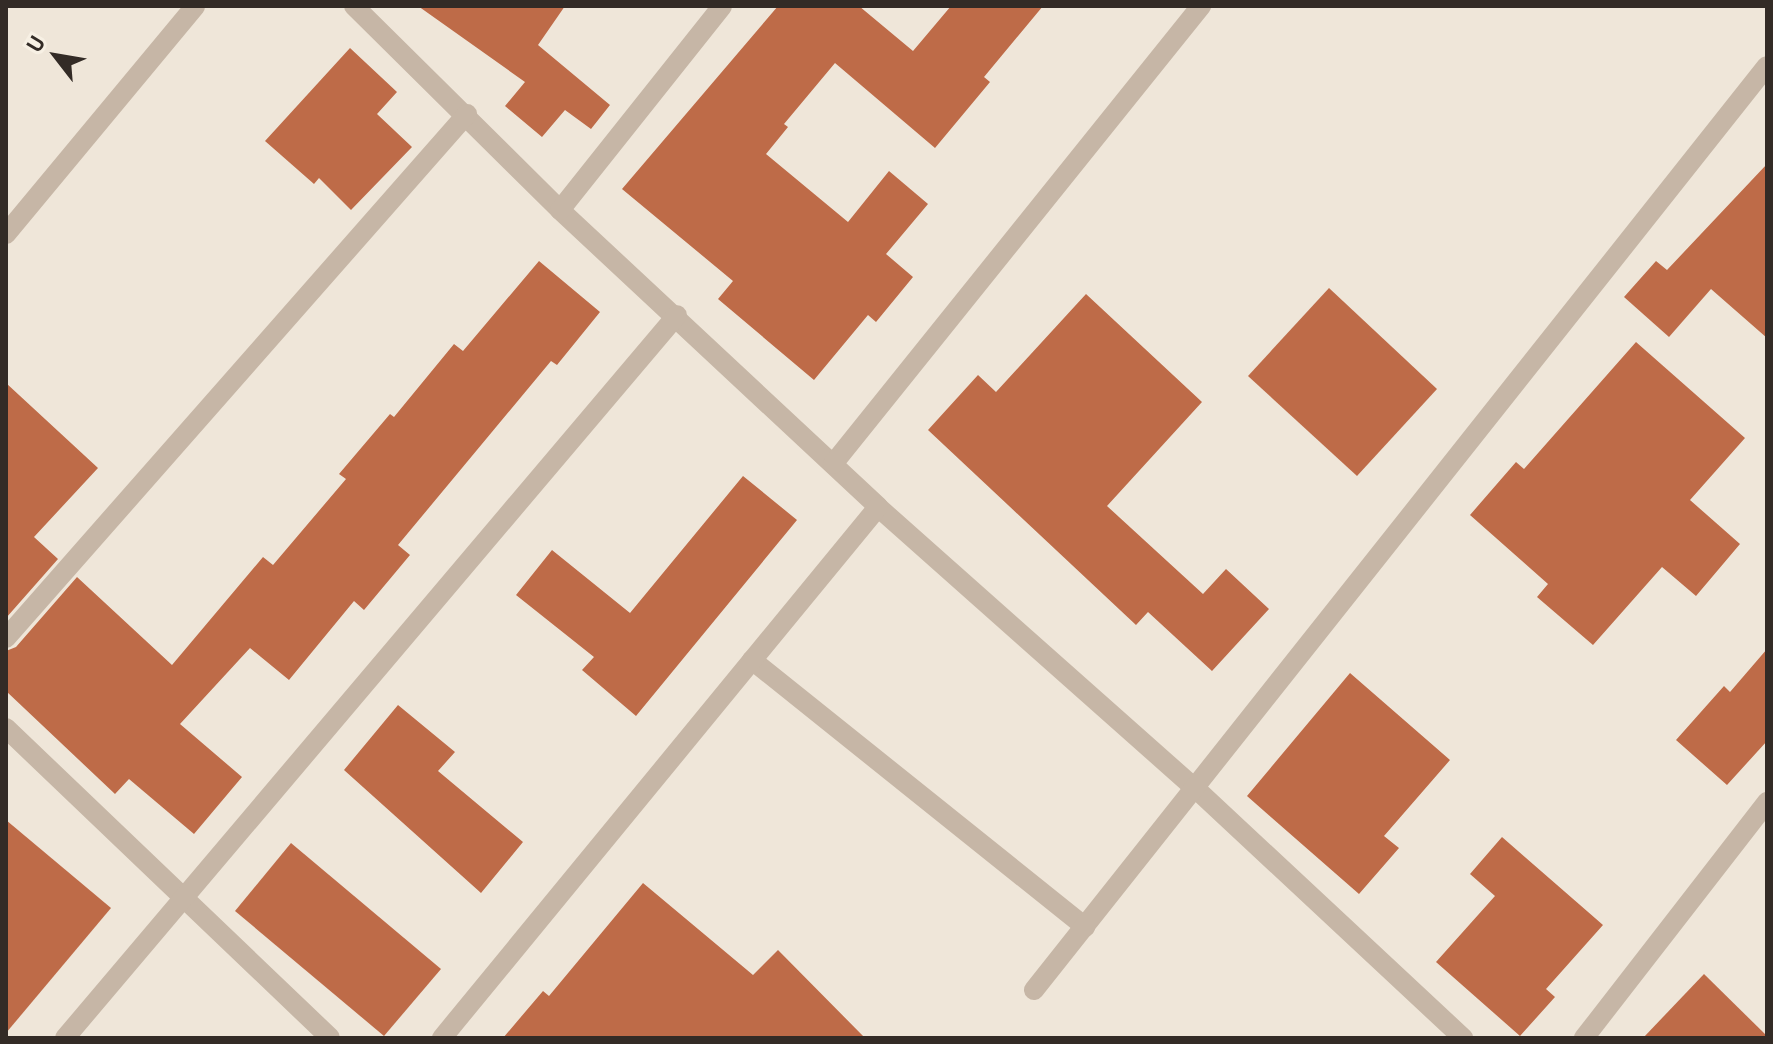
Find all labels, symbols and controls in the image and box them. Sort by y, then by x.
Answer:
north arrow [16,16,96,96]
text: U [20,31,51,57]

